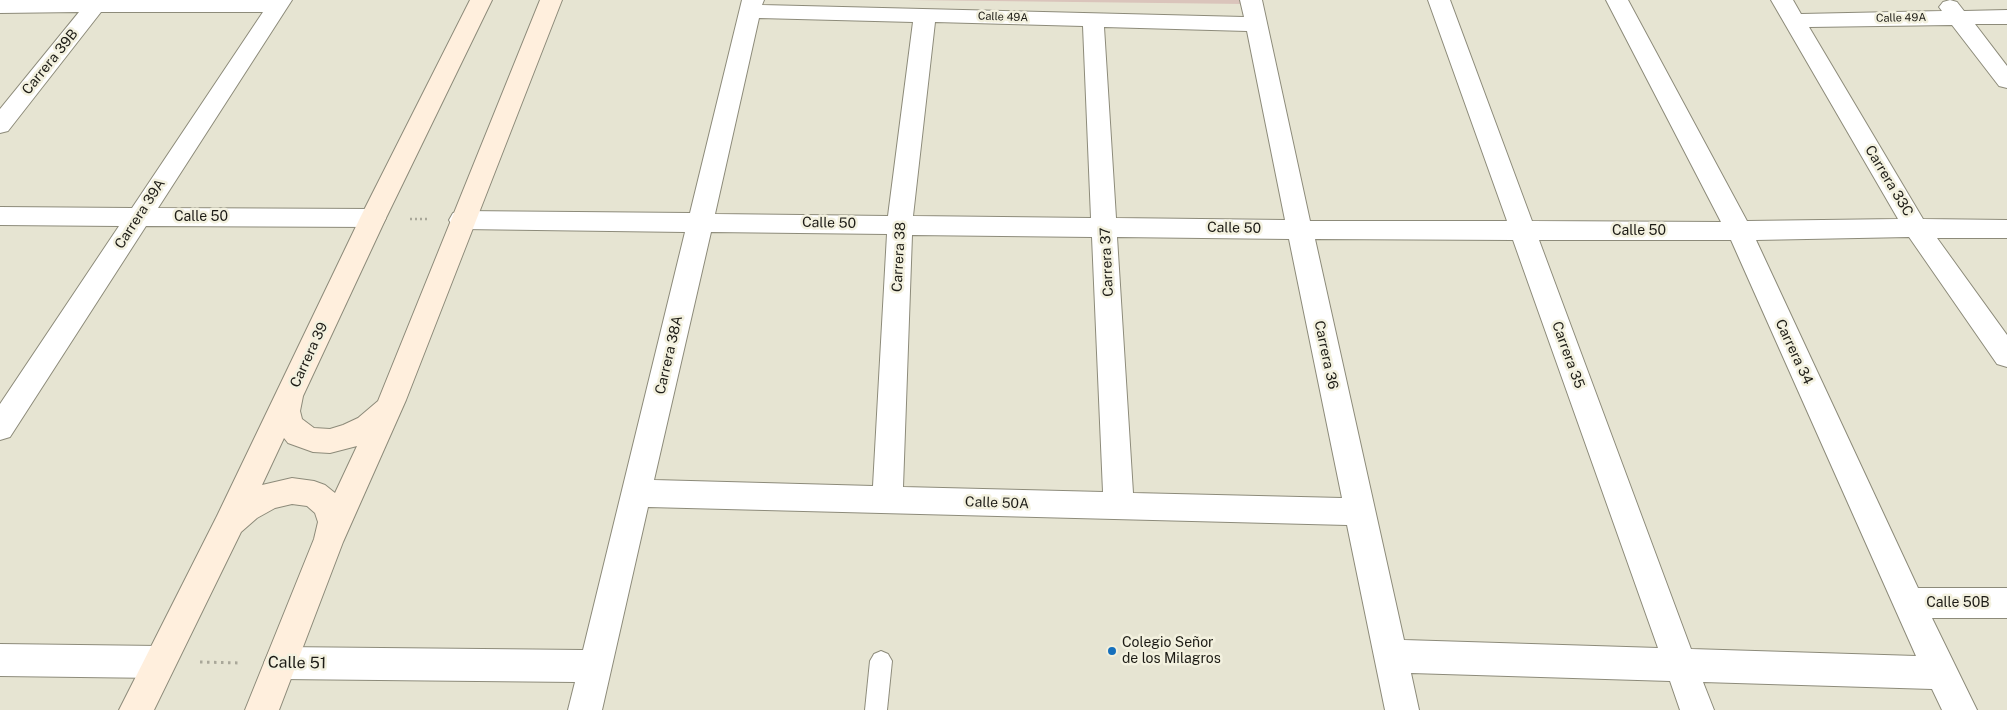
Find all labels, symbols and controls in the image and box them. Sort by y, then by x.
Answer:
street label: Calle 49A [978,10,1028,24]
street label: Calle 49A [1876,11,1926,25]
street label: Carrera 39B [19,26,81,98]
street label: Carrera 33C [1861,143,1917,219]
street label: Carrera 39A [111,176,169,252]
street label: Calle 50 [174,209,228,225]
street label: Calle 50 [802,214,856,232]
street label: Calle 50 [1207,219,1261,237]
street label: Carrera 38 [889,222,909,292]
street label: Calle 50 [1612,223,1666,239]
street label: Carrera 37 [1097,227,1117,297]
street label: Carrera 38A [652,314,686,396]
street label: Carrera 34 [1772,317,1816,387]
street label: Carrera 36 [1311,319,1341,391]
street label: Carrera 35 [1548,319,1588,391]
street label: Carrera 39 [287,320,331,390]
street label: Calle 50A [965,493,1029,513]
street label: Calle 50B [1926,595,1990,611]
place label: Colegio Señor de los Milagros [1122,635,1221,668]
marker: Colegio Señor de los Milagros [1106,645,1118,657]
street label: Calle 51 [268,653,326,673]

